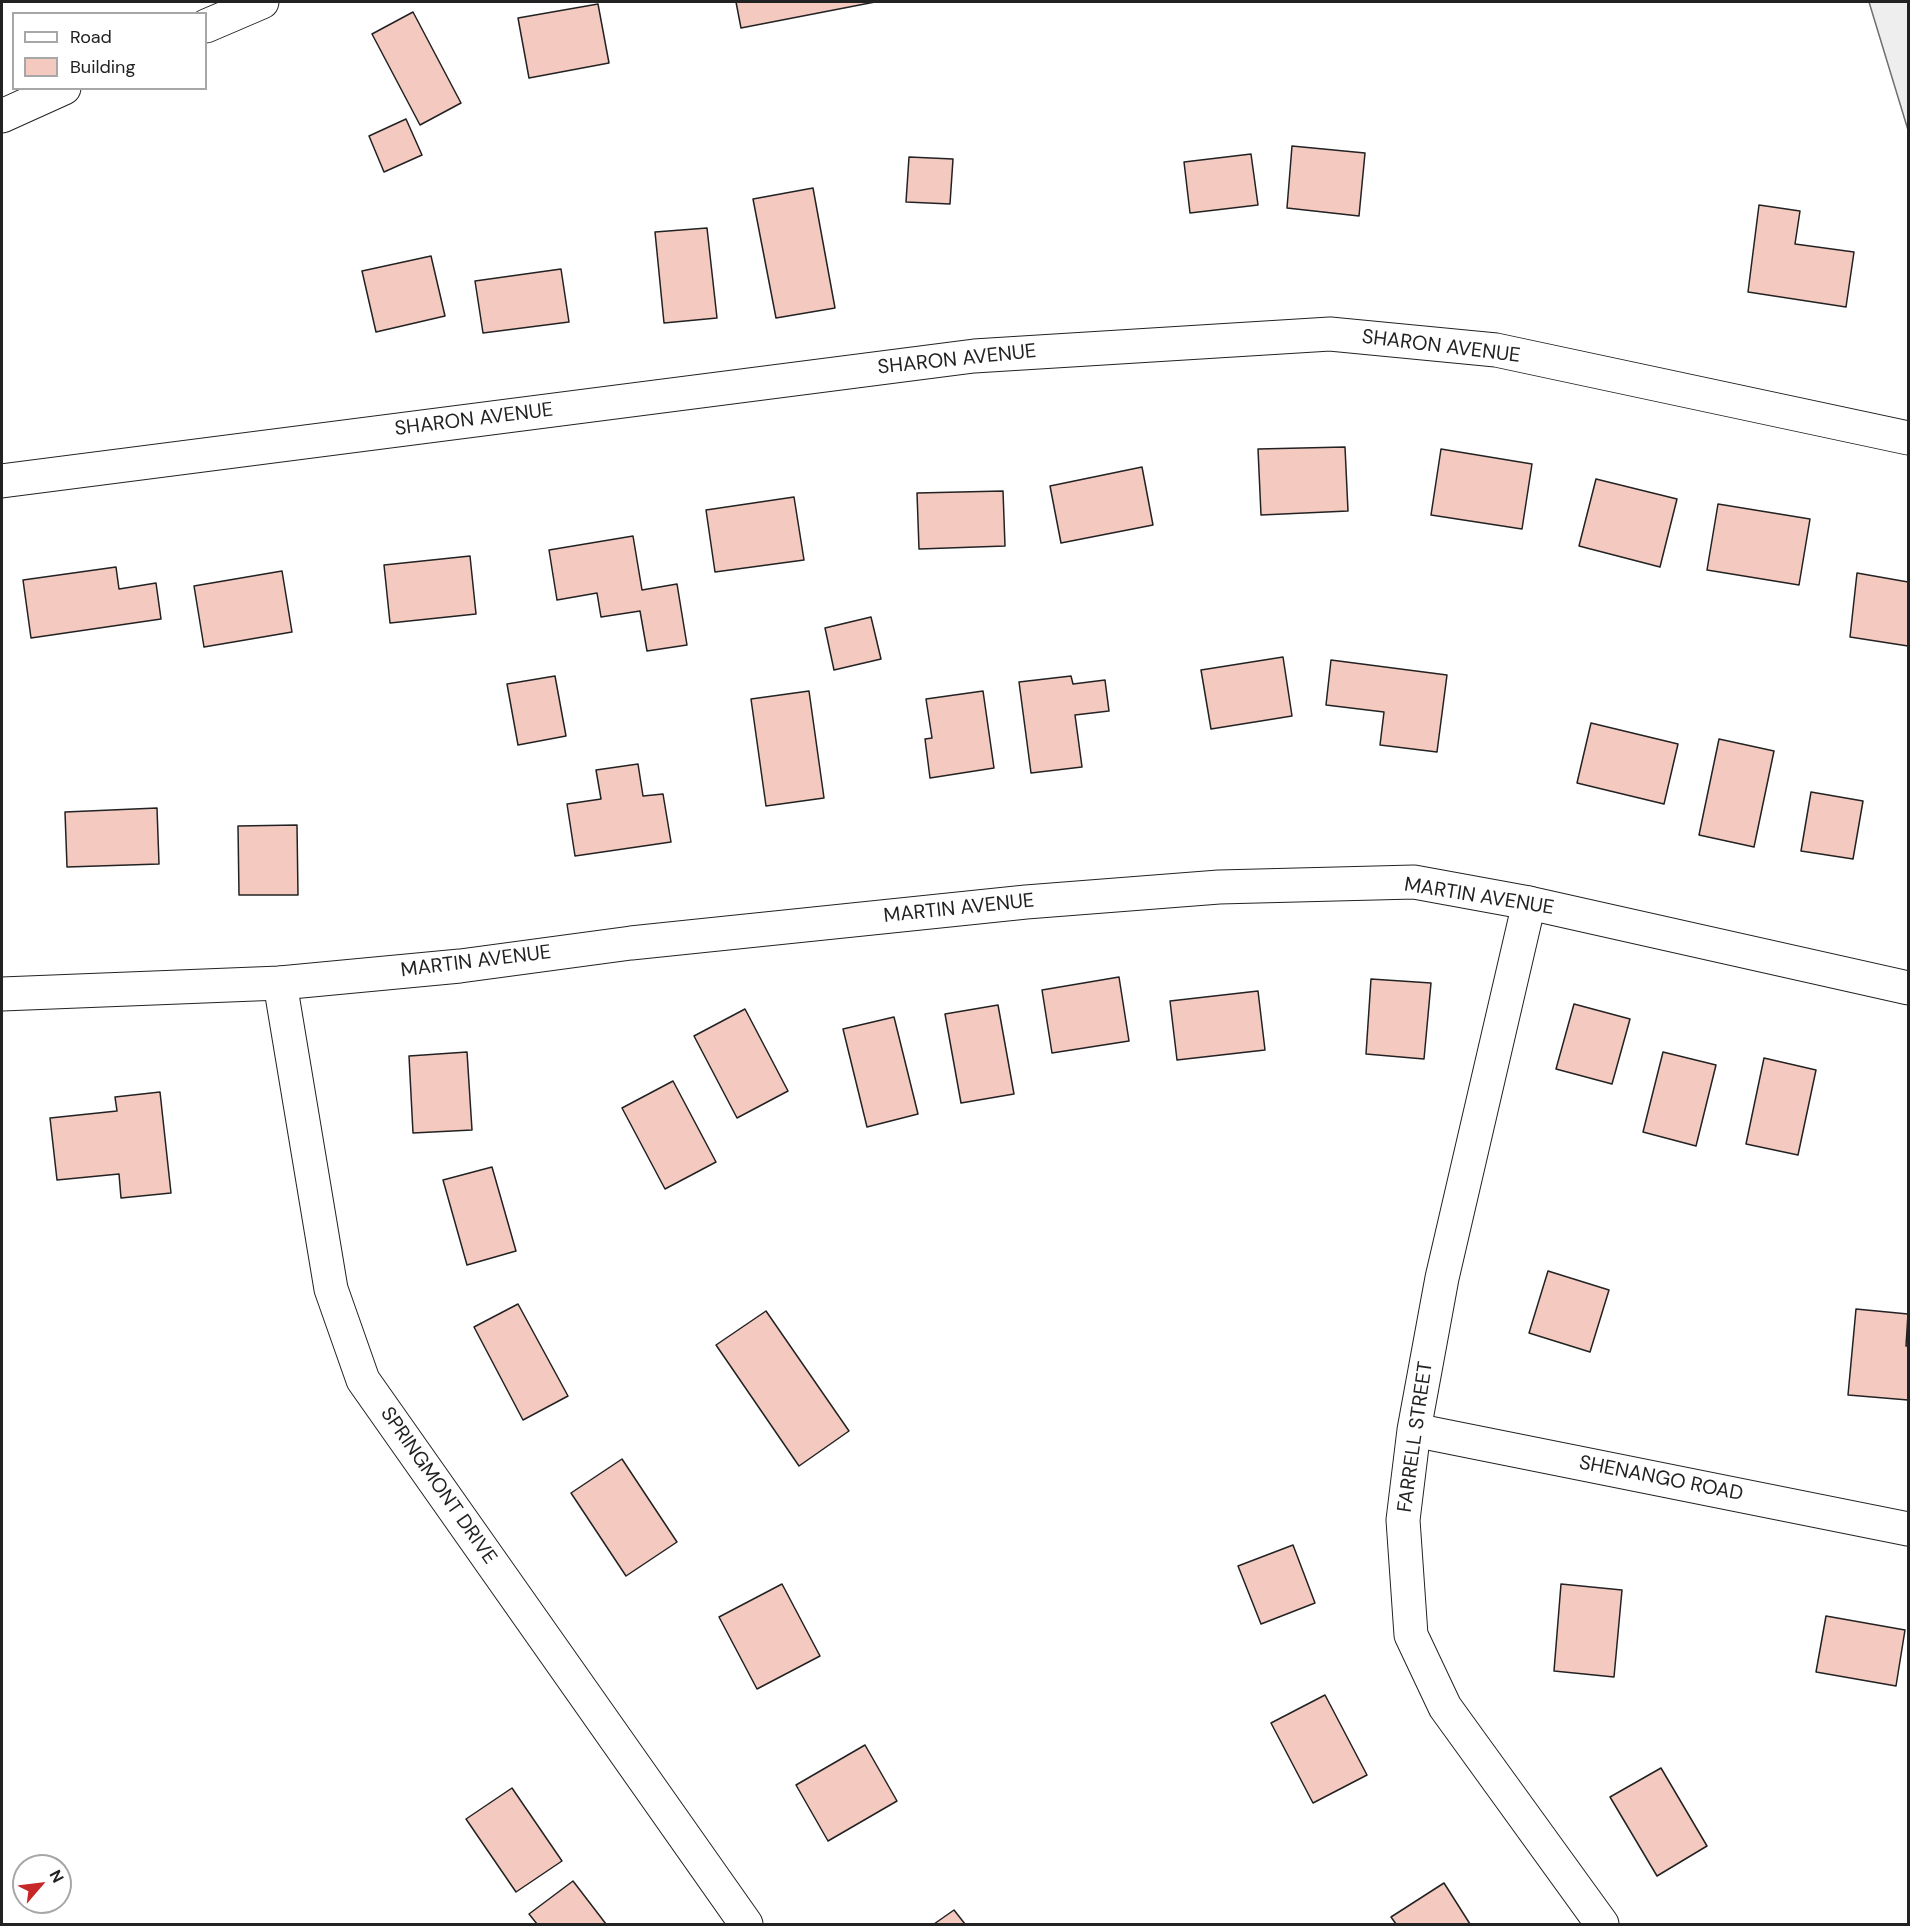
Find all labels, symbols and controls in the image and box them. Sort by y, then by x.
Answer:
legend [12,12,207,90]
text: Road [70,25,112,49]
text: Building [70,55,135,79]
street label: SHARON AVENUE [1361,325,1521,369]
street label: SHARON AVENUE [877,340,1037,380]
street label: SHARON AVENUE [394,398,554,442]
street label: MARTIN AVENUE [1402,873,1556,921]
street label: MARTIN AVENUE [883,889,1035,929]
street label: MARTIN AVENUE [399,941,553,983]
street label: FARRELL STREET [1394,1360,1438,1514]
street label: SPRINGMONT DRIVE [375,1403,501,1569]
street label: SHENANGO ROAD [1577,1451,1745,1507]
north arrow [12,1854,72,1914]
text: N [45,1866,69,1886]

